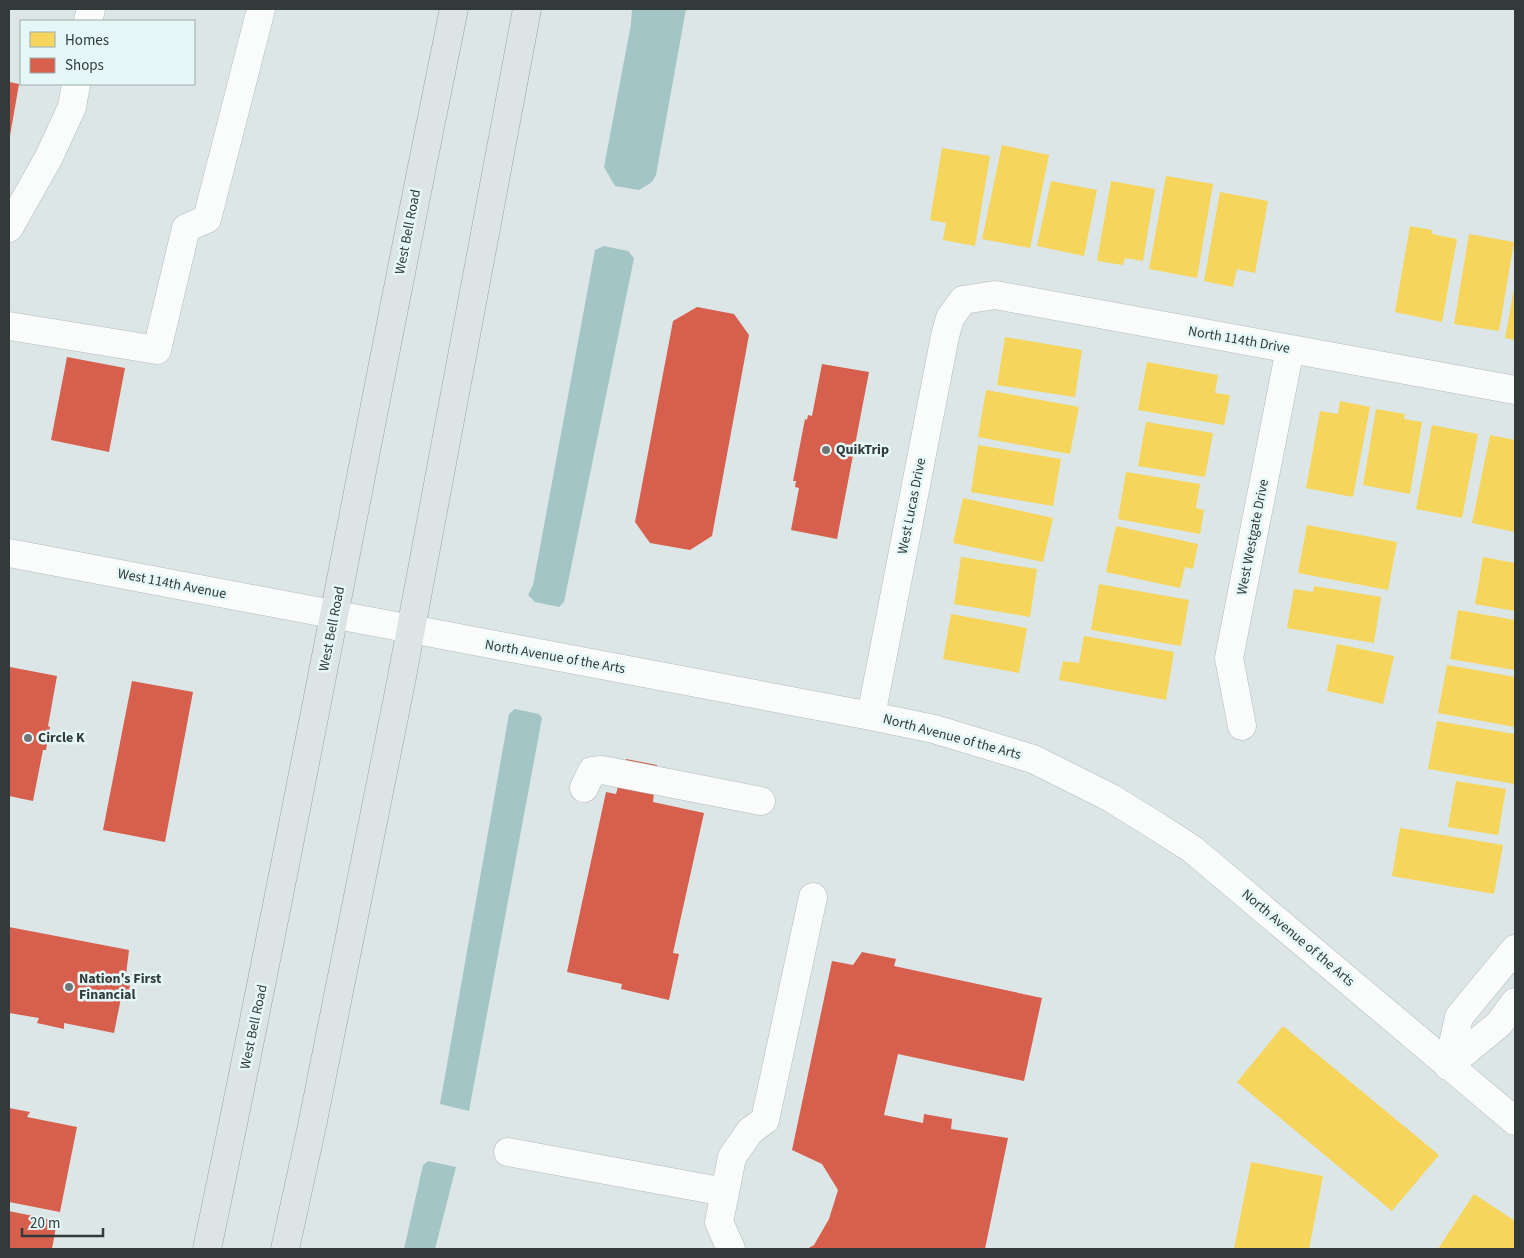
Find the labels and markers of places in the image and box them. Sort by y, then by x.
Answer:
place label: QuikTrip [836,440,889,460]
marker: QuikTrip [820,444,832,456]
place label: Circle K [38,728,85,748]
marker: Circle K [22,732,34,744]
place label: Nation's First Financial [79,969,162,1005]
marker: Nation's First Financial [63,981,75,993]

